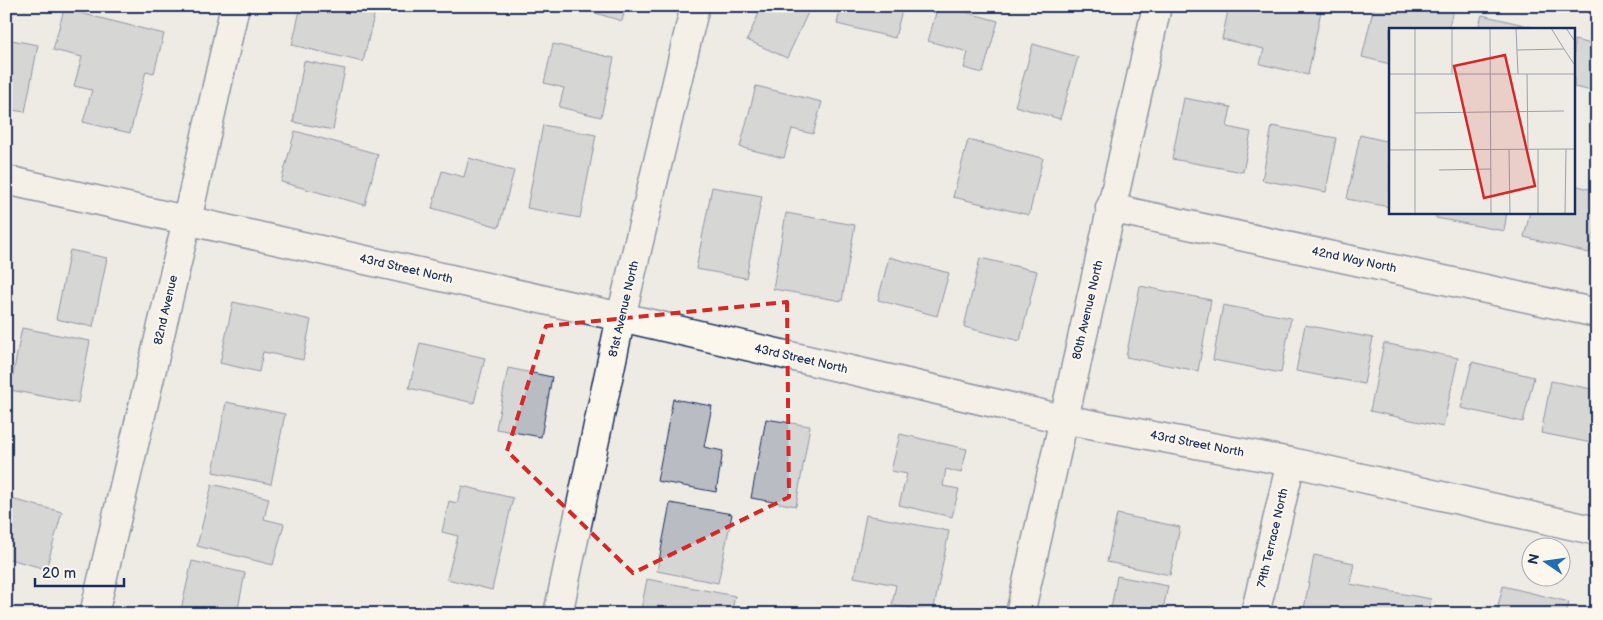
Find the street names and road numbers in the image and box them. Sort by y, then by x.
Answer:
street label: 42nd Way North [1310,244,1398,276]
street label: 43rd Street North [358,251,455,287]
street label: 80th Avenue North [1069,258,1107,361]
street label: 81st Avenue North [606,259,642,359]
street label: 82nd Avenue [151,274,181,346]
street label: 43rd Street North [753,341,850,377]
street label: 43rd Street North [1149,428,1246,461]
street label: 79th Terrace North [1254,486,1292,589]

